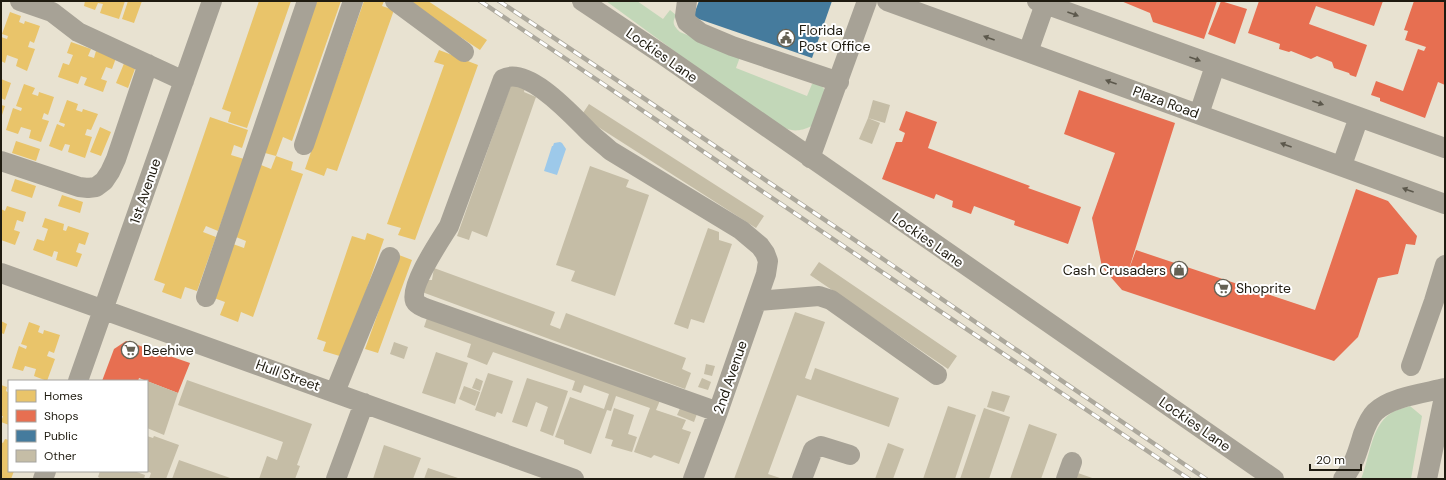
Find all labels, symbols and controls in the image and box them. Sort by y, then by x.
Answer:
one-way arrow [1068,12,1080,18]
place label: Florida Post Office [799,21,870,55]
street label: Lockies Lane [623,24,701,86]
public building icon: Florida Post Office [776,28,796,48]
one-way arrow [983,35,995,41]
one-way arrow [1190,56,1202,62]
one-way arrow [1105,79,1117,85]
street label: Plaza Road [1130,82,1202,122]
one-way arrow [1312,100,1324,106]
one-way arrow [1280,142,1292,148]
street label: 1st Avenue [125,156,165,226]
one-way arrow [1402,187,1414,193]
street label: Lockies Lane [889,209,967,271]
shop icon: Cash Crusaders [1169,260,1189,280]
place label: Cash Crusaders [1063,261,1166,279]
supermarket icon: Shoprite [1213,278,1233,298]
place label: Shoprite [1236,279,1291,297]
street label: 2nd Avenue [709,338,751,416]
supermarket icon: Beehive [120,340,140,360]
place label: Beehive [143,341,194,359]
street label: Hull Street [253,355,323,395]
legend [8,380,148,472]
text: Homes [44,388,83,404]
street label: Lockies Lane [1156,393,1234,455]
text: Shops [44,408,79,424]
text: Public [44,428,78,444]
scale bar [1310,446,1361,472]
text: Other [44,448,77,464]
text: 20 m [1316,452,1345,468]

